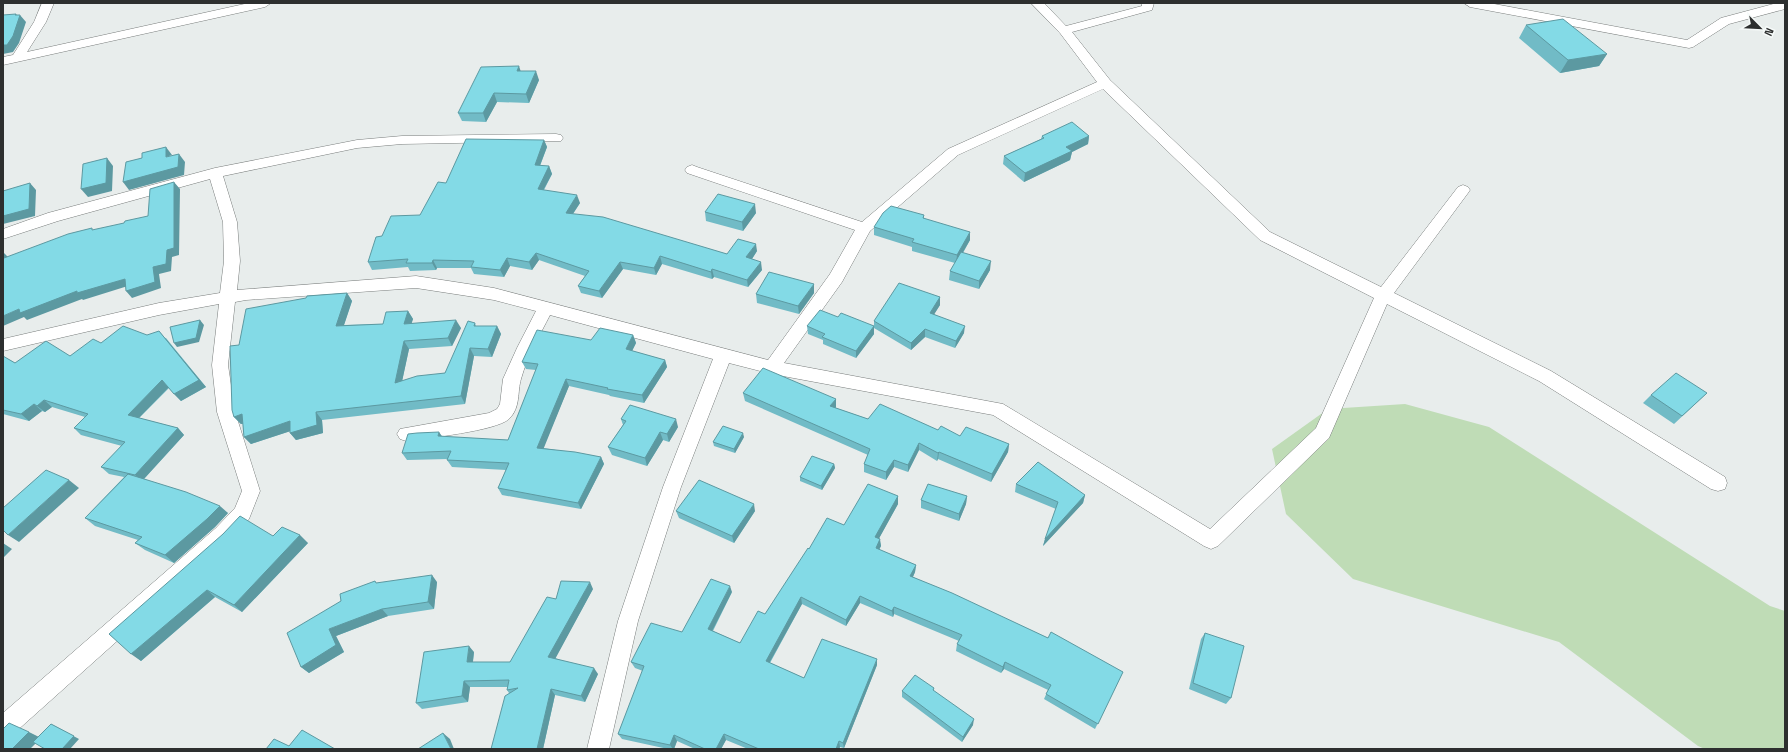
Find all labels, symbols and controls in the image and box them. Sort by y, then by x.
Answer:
north arrow [1740,8,1780,48]
text: N [1761,26,1777,38]

